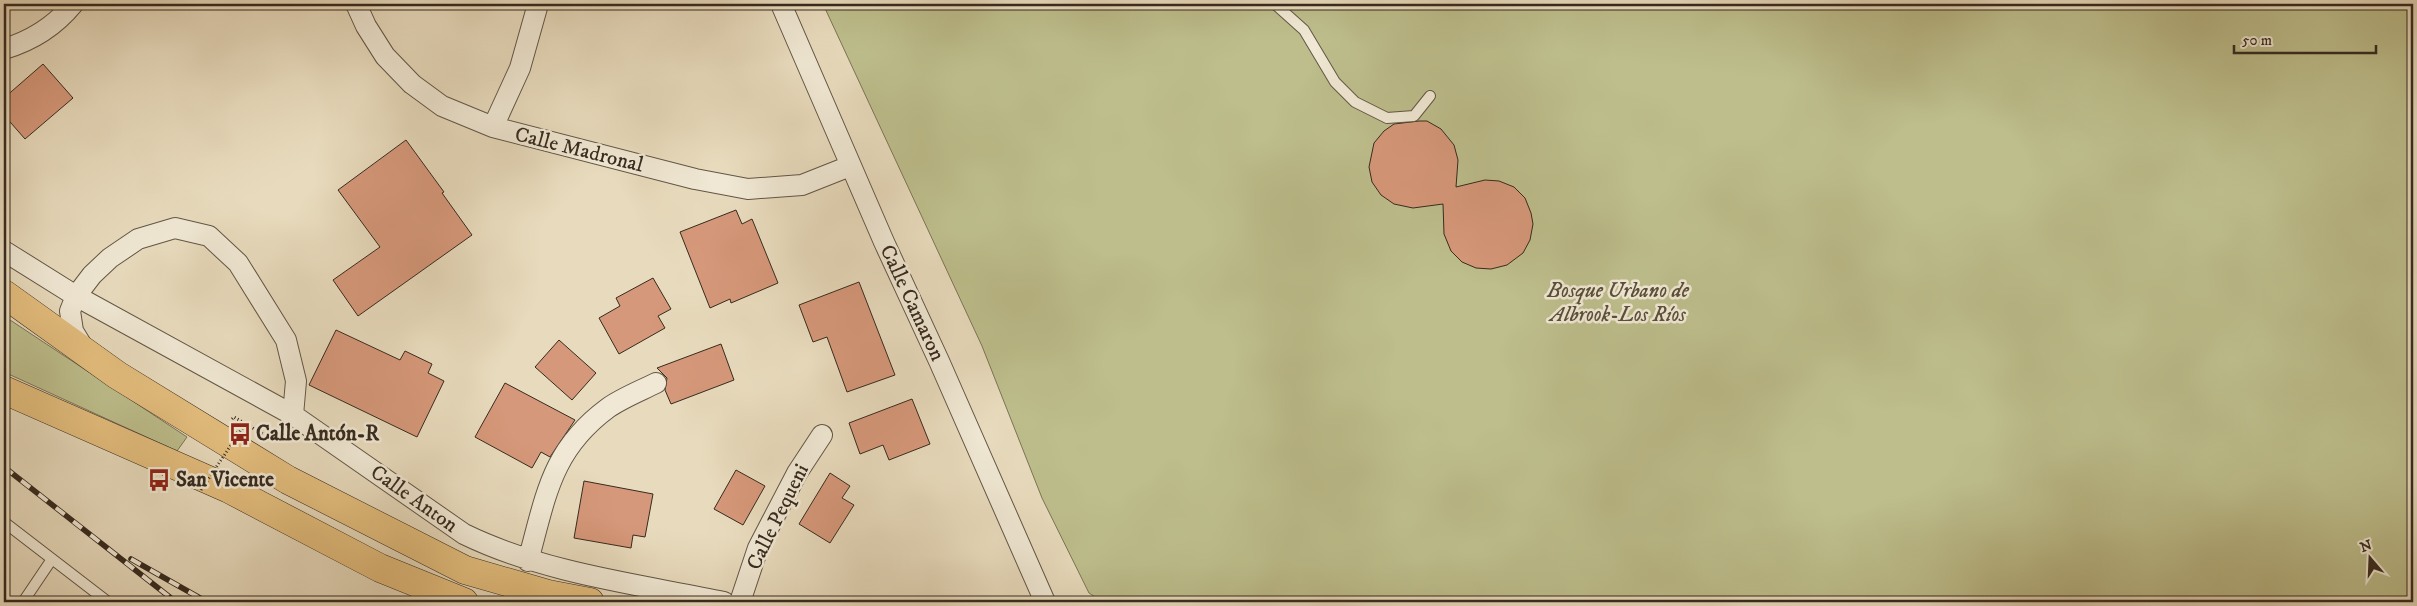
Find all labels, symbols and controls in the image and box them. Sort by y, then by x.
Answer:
scale bar [2234,22,2377,54]
text: 50 m [2242,31,2272,50]
street label: Calle Madronal [512,121,647,179]
street label: Calle Camaron [874,241,950,365]
park label: Bosque Urbano de Albrook-Los Ríos [1546,278,1690,328]
bus stop icon: Calle Antón-R [227,421,253,447]
place label: Calle Antón-R [256,421,380,447]
street label: Calle Anton [365,459,463,539]
street label: Calle Pequeni [741,460,815,574]
bus stop icon: San Vicente [146,467,172,493]
place label: San Vicente [176,467,274,493]
north arrow [2344,534,2394,584]
text: N [2358,536,2375,557]

